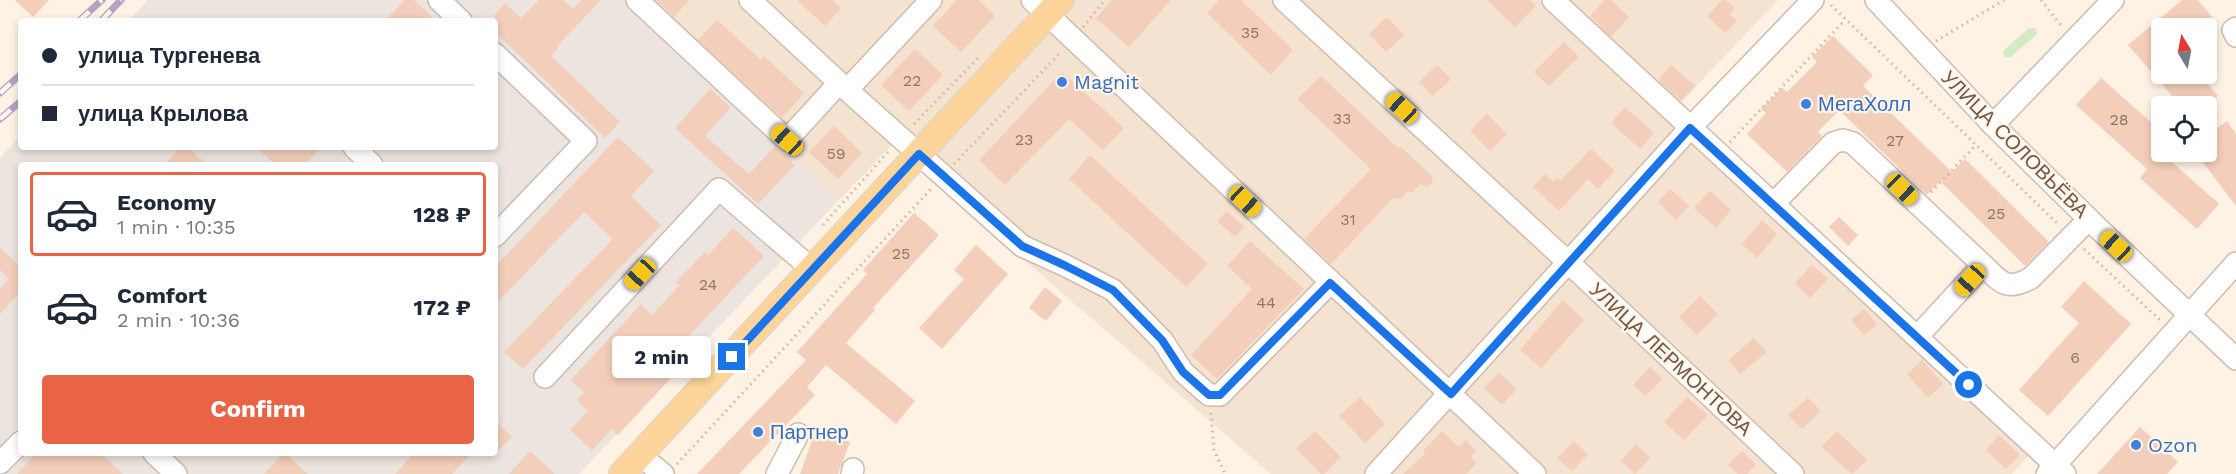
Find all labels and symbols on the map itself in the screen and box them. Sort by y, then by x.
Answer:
north arrow [2151,18,2217,84]
house number: 35 [1241,23,1259,42]
street label: УЛИЦА СОЛОВЬЁВА [1936,65,2094,223]
place label: Magnit [1074,70,1140,94]
house number: 22 [903,71,921,90]
marker: Magnit [1055,75,1069,89]
car [1383,89,1421,127]
place label: МегаХолл [1818,92,1911,116]
marker: МегаХолл [1799,97,1813,111]
house number: 33 [1333,109,1351,128]
house number: 28 [2109,110,2129,129]
car [768,121,806,159]
house number: 23 [1015,130,1033,149]
house number: 27 [1886,131,1904,150]
house number: 59 [826,144,846,163]
car [1883,170,1921,208]
car [1226,182,1264,220]
house number: 25 [1987,204,2005,223]
house number: 31 [1340,210,1356,229]
car [2097,227,2135,265]
house number: 25 [892,244,910,263]
car [621,255,659,293]
car [1951,261,1989,299]
house number: 24 [699,275,718,294]
street label: УЛИЦА ЛЕРМОНТОВА [1585,277,1758,441]
house number: 44 [1256,293,1276,312]
callout: 2 min [612,336,711,378]
route end [718,343,745,370]
house number: 6 [2070,348,2080,367]
route start [1955,371,1982,398]
place label: Партнер [770,420,849,444]
marker: Партнер [751,425,765,439]
place label: Ozon [2148,433,2198,457]
marker: Ozon [2129,438,2143,452]

